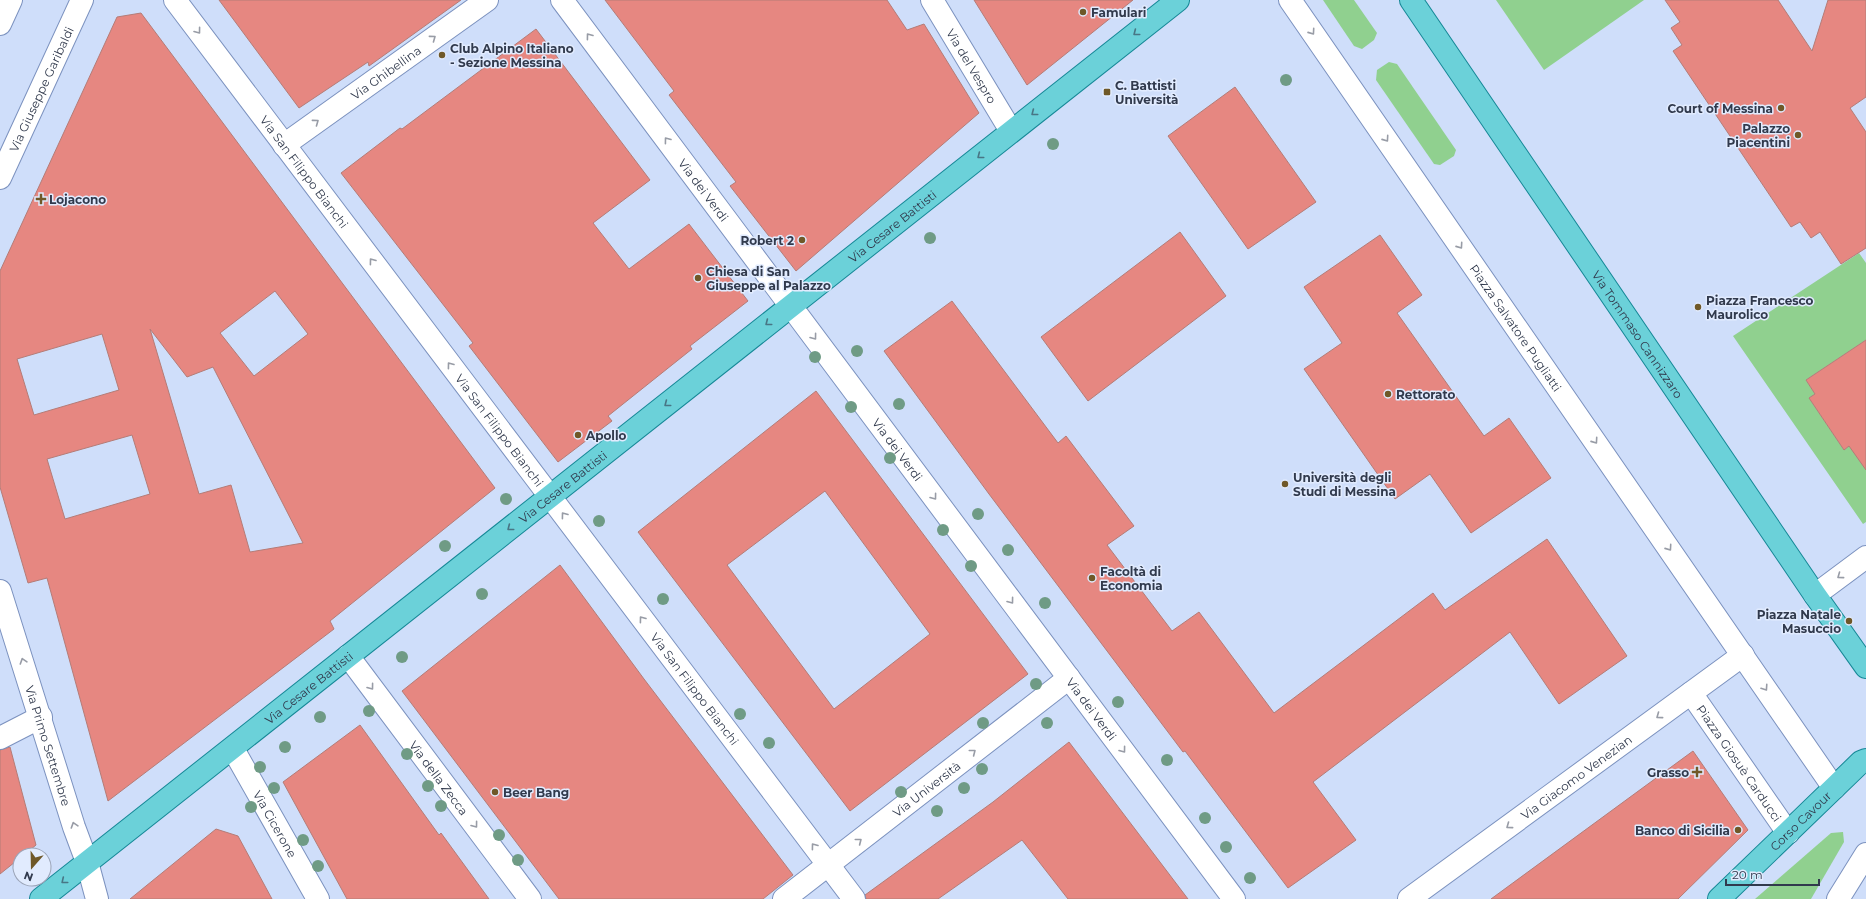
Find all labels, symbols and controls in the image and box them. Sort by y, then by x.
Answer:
place label: Famulari [1091,5,1146,20]
marker: Famulari [1078,7,1088,17]
street label: Via Giuseppe Garibaldi [6,24,76,154]
street label: Via del Vespro [943,26,1000,106]
one-way arrow [194,27,201,34]
one-way arrow [1134,28,1141,35]
one-way arrow [1307,28,1315,35]
one-way arrow [587,33,594,40]
one-way arrow [429,35,436,43]
place label: Club Alpino Italiano - Sezione Messina [450,41,574,70]
street label: Via Ghibellina [348,42,424,102]
marker: Club Alpino Italiano - Sezione Messina [437,50,447,60]
place label: C. Battisti Università [1115,78,1179,107]
marker: C. Battisti Università [1102,87,1112,97]
place label: Court of Messina [1667,101,1773,116]
marker: Court of Messina [1776,103,1786,113]
one-way arrow [1032,108,1039,115]
street label: Via San Filippo Bianchi [257,112,352,231]
one-way arrow [312,119,319,127]
place label: Palazzo Piacentini [1727,121,1790,150]
marker: Palazzo Piacentini [1793,130,1803,140]
one-way arrow [1381,135,1389,142]
one-way arrow [665,137,672,144]
one-way arrow [978,151,985,158]
street label: Via dei Verdi [676,156,732,224]
street label: Via Cesare Battisti [845,187,939,265]
place label: Lojacono [49,192,106,207]
marker: Lojacono [36,194,46,204]
place label: Robert 2 [740,233,794,248]
marker: Robert 2 [797,235,807,245]
one-way arrow [1455,242,1463,249]
one-way arrow [369,258,377,265]
street label: Piazza Salvatore Pugliatti [1467,261,1565,394]
place label: Chiesa di San Giuseppe al Palazzo [706,264,831,293]
street label: Via Tommaso Cannizzaro [1589,268,1687,401]
marker: Chiesa di San Giuseppe al Palazzo [693,273,703,283]
place label: Piazza Francesco Maurolico [1706,293,1814,322]
marker: Piazza Francesco Maurolico [1693,302,1703,312]
one-way arrow [766,319,773,326]
one-way arrow [809,332,816,339]
one-way arrow [448,362,455,369]
street label: Via San Filippo Bianchi [453,371,547,489]
place label: Rettorato [1396,387,1455,402]
marker: Rettorato [1383,389,1393,399]
one-way arrow [664,399,671,406]
street label: Via dei Verdi [870,415,926,484]
place label: Apollo [585,428,627,443]
marker: Apollo [573,430,583,440]
one-way arrow [1590,437,1597,444]
street label: Via Cesare Battisti [516,447,610,526]
place label: Università degli Studi di Messina [1293,470,1396,499]
marker: Università degli Studi di Messina [1280,479,1290,489]
one-way arrow [929,493,936,500]
one-way arrow [562,513,569,520]
one-way arrow [507,524,514,531]
one-way arrow [1664,544,1671,551]
place label: Facoltà di Economia [1100,564,1163,593]
one-way arrow [1838,571,1845,578]
marker: Facoltà di Economia [1087,573,1097,583]
one-way arrow [1007,597,1014,604]
place label: Piazza Natale Masuccio [1757,607,1841,636]
one-way arrow [640,616,647,623]
marker: Piazza Natale Masuccio [1844,616,1854,626]
street label: Via San Filippo Bianchi [648,629,742,748]
street label: Via Cesare Battisti [261,648,356,727]
one-way arrow [19,658,27,665]
street label: Via dei Verdi [1064,675,1120,743]
street label: Via Primo Settembre [23,683,74,808]
one-way arrow [367,683,374,690]
one-way arrow [1760,683,1767,690]
street label: Piazza Giosuè Carducci [1694,702,1785,824]
one-way arrow [1656,711,1663,719]
street label: Via Giacomo Venezian [1518,731,1635,822]
street label: Via della Zecca [406,737,472,818]
one-way arrow [1118,746,1125,753]
one-way arrow [968,750,975,757]
street label: Via Università [889,758,963,820]
place label: Grasso [1647,765,1689,780]
marker: Grasso [1692,767,1702,777]
place label: Beer Bang [503,785,569,800]
marker: Beer Bang [490,787,500,797]
street label: Corso Cavour [1767,787,1834,853]
street label: Via Cicerone [250,788,300,860]
one-way arrow [470,821,478,828]
one-way arrow [1506,821,1513,829]
one-way arrow [70,822,79,829]
place label: Banco di Sicilia [1635,823,1730,838]
marker: Banco di Sicilia [1733,825,1743,835]
one-way arrow [854,838,861,845]
one-way arrow [811,843,818,850]
north arrow [12,847,52,887]
scale bar [1726,861,1819,887]
text: 20 m [1732,867,1763,882]
text: N [22,868,35,884]
one-way arrow [62,876,69,883]

